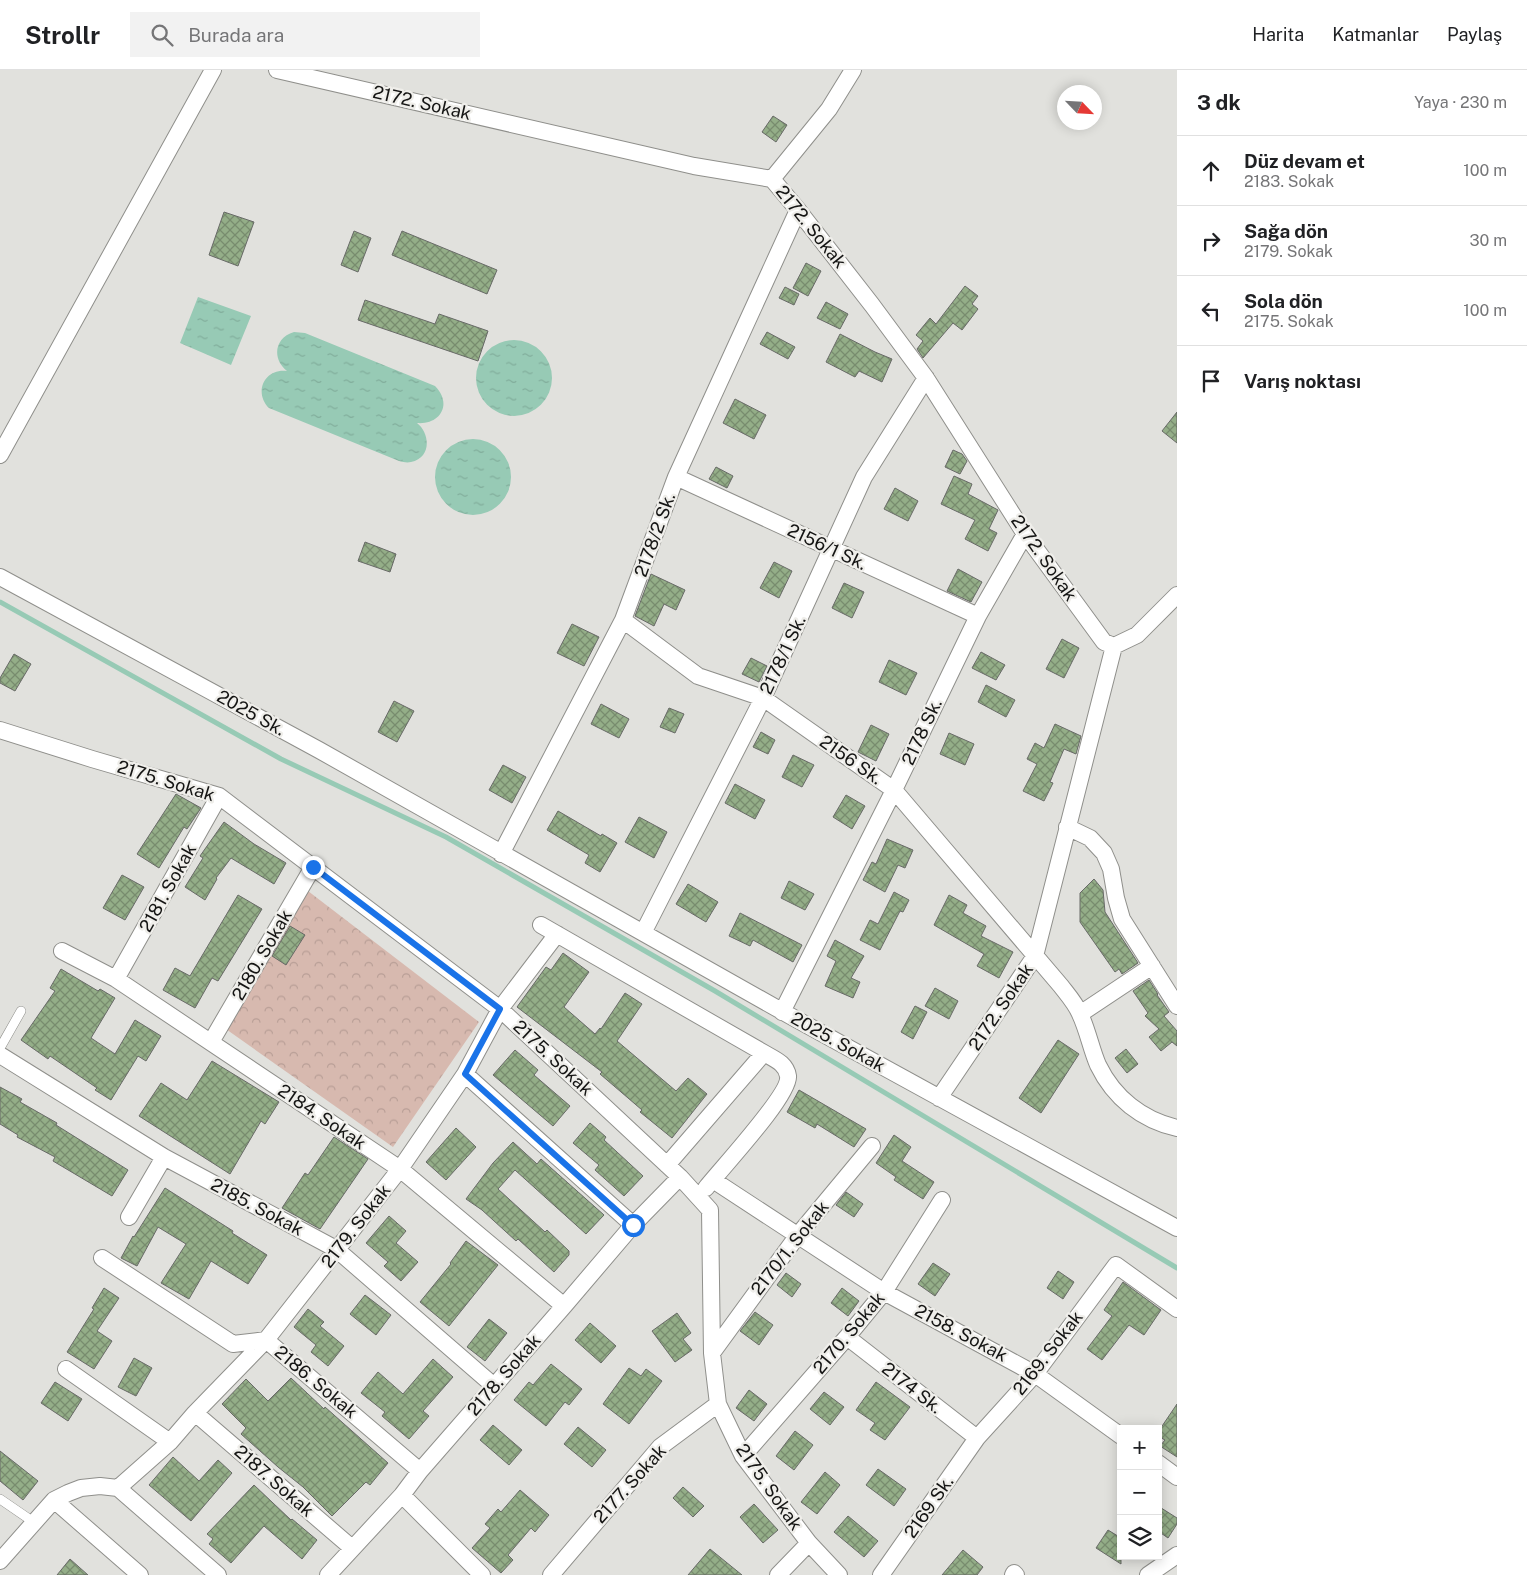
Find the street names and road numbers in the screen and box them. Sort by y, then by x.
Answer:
street label: 2172. Sokak [371,81,473,124]
street label: 2172. Sokak [772,181,851,272]
street label: 2178/2 Sk. [630,490,679,580]
street label: 2172. Sokak [1007,511,1082,605]
street label: 2156/1 Sk. [784,519,870,574]
street label: 2178/1 Sk. [755,612,810,697]
street label: 2025 Sk. [214,685,289,740]
street label: 2178 Sk. [897,695,946,768]
street label: 2156 Sk. [816,731,887,789]
street label: 2175. Sokak [115,756,217,805]
street label: 2181. Sokak [135,840,200,935]
street label: 2180. Sokak [227,906,296,1004]
street label: 2172. Sokak [964,959,1037,1054]
street label: 2025. Sokak [787,1007,889,1076]
street label: 2175. Sokak [509,1016,597,1100]
street label: 2184. Sokak [274,1080,370,1154]
street label: 2185. Sokak [207,1173,307,1240]
street label: 2179. Sokak [316,1180,395,1272]
street label: 2170/1. Sokak [746,1196,833,1299]
street label: 2170. Sokak [808,1288,889,1378]
street label: 2158. Sokak [911,1299,1011,1366]
street label: 2169. Sokak [1008,1306,1087,1399]
street label: 2178. Sokak [463,1330,545,1420]
street label: 2186. Sokak [271,1341,362,1422]
street label: 2174 Sk. [878,1358,946,1418]
street label: 2175. Sokak [732,1439,807,1534]
street label: 2187. Sokak [230,1440,318,1521]
street label: 2177. Sokak [589,1440,670,1527]
street label: 2169 Sk. [900,1472,958,1542]

